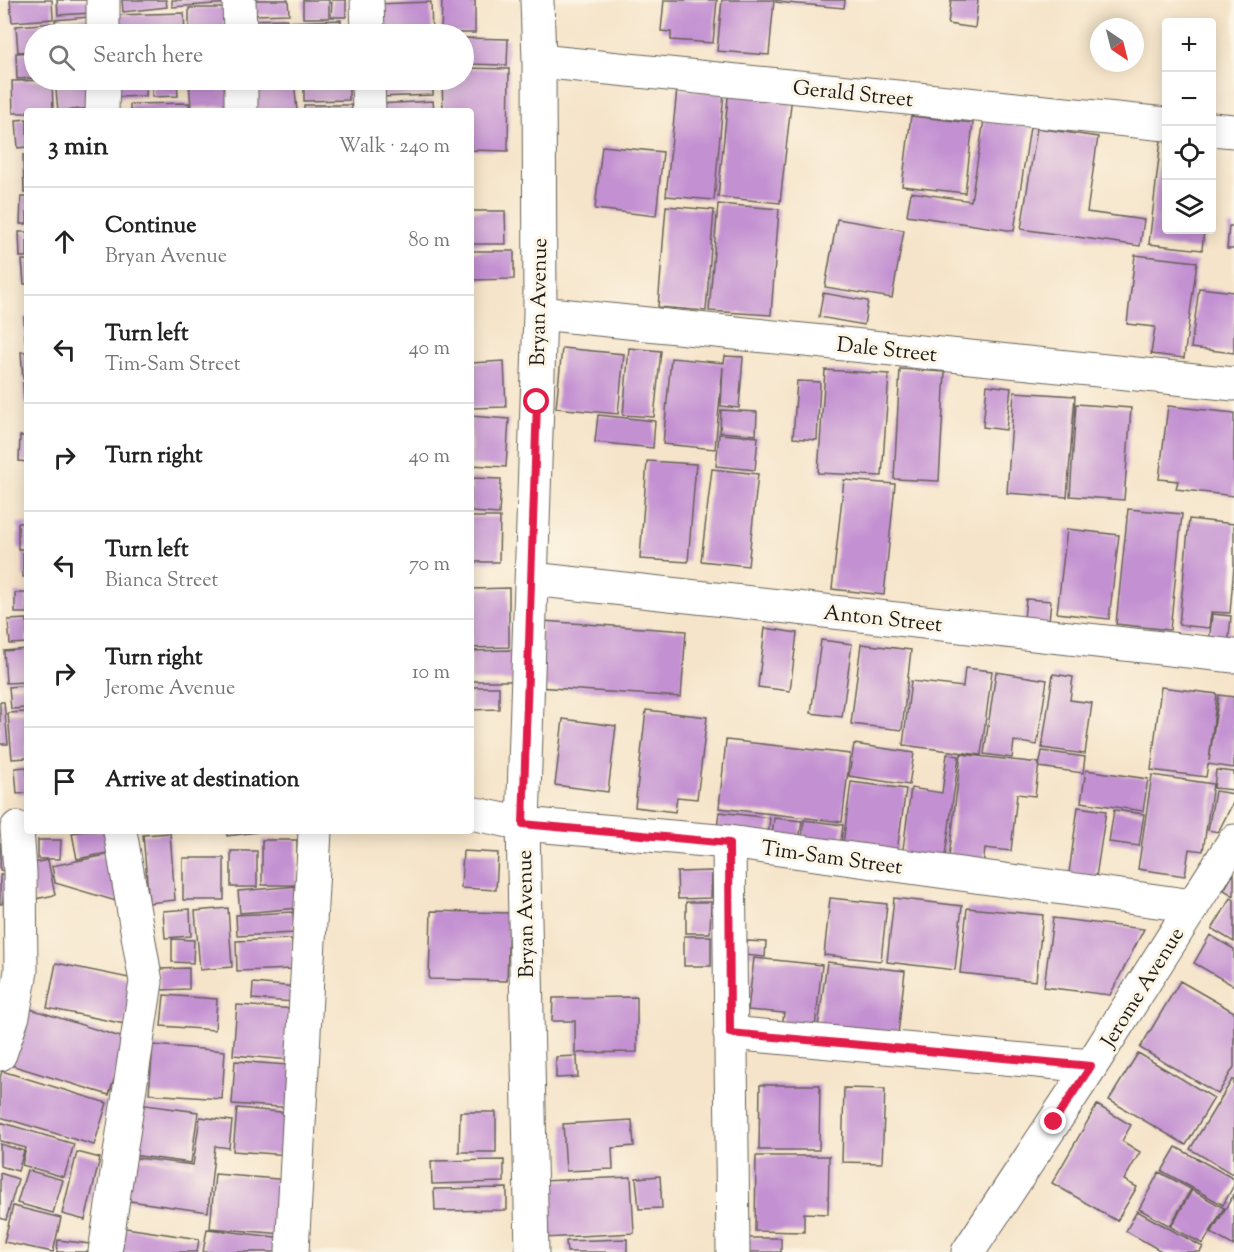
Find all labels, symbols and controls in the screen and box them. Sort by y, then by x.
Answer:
north arrow [1090,18,1144,72]
map controls [1162,18,1216,234]
button: + [1162,18,1216,72]
search box [24,24,474,90]
icon: search [45,41,78,74]
text: Search here [93,41,203,73]
button: − [1162,72,1216,126]
street label: Gerald Street [791,74,914,116]
button: locate [1162,126,1216,180]
text: 3 min [48,129,108,166]
text: Walk · 240 m [339,133,450,162]
button: layers [1162,180,1216,234]
text: Continue [105,211,196,243]
icon: ahead [48,225,81,258]
text: 80 m [409,227,450,256]
street label: Bryan Avenue [524,238,556,366]
text: Bryan Avenue [105,243,227,272]
text: Turn left [105,319,188,351]
street label: Dale Street [835,331,938,371]
icon: left [48,333,81,366]
text: 40 m [409,335,450,364]
text: Tim-Sam Street [105,351,240,380]
route start [523,388,549,414]
icon: right [48,441,81,474]
text: Turn right [105,441,202,473]
text: 40 m [409,443,450,472]
text: Turn left [105,535,188,567]
icon: left [48,549,81,582]
text: 70 m [409,551,450,580]
text: Bianca Street [105,567,218,596]
street label: Anton Street [822,599,944,641]
text: Turn right [105,643,202,675]
icon: right [48,657,81,690]
text: 10 m [412,659,450,688]
text: Jerome Avenue [105,675,235,704]
icon: arrive [48,765,81,798]
text: Arrive at destination [105,765,300,797]
street label: Tim-Sam Street [759,834,904,884]
street label: Bryan Avenue [511,850,543,978]
street label: Jerome Avenue [1094,922,1193,1055]
route end [1040,1108,1066,1134]

